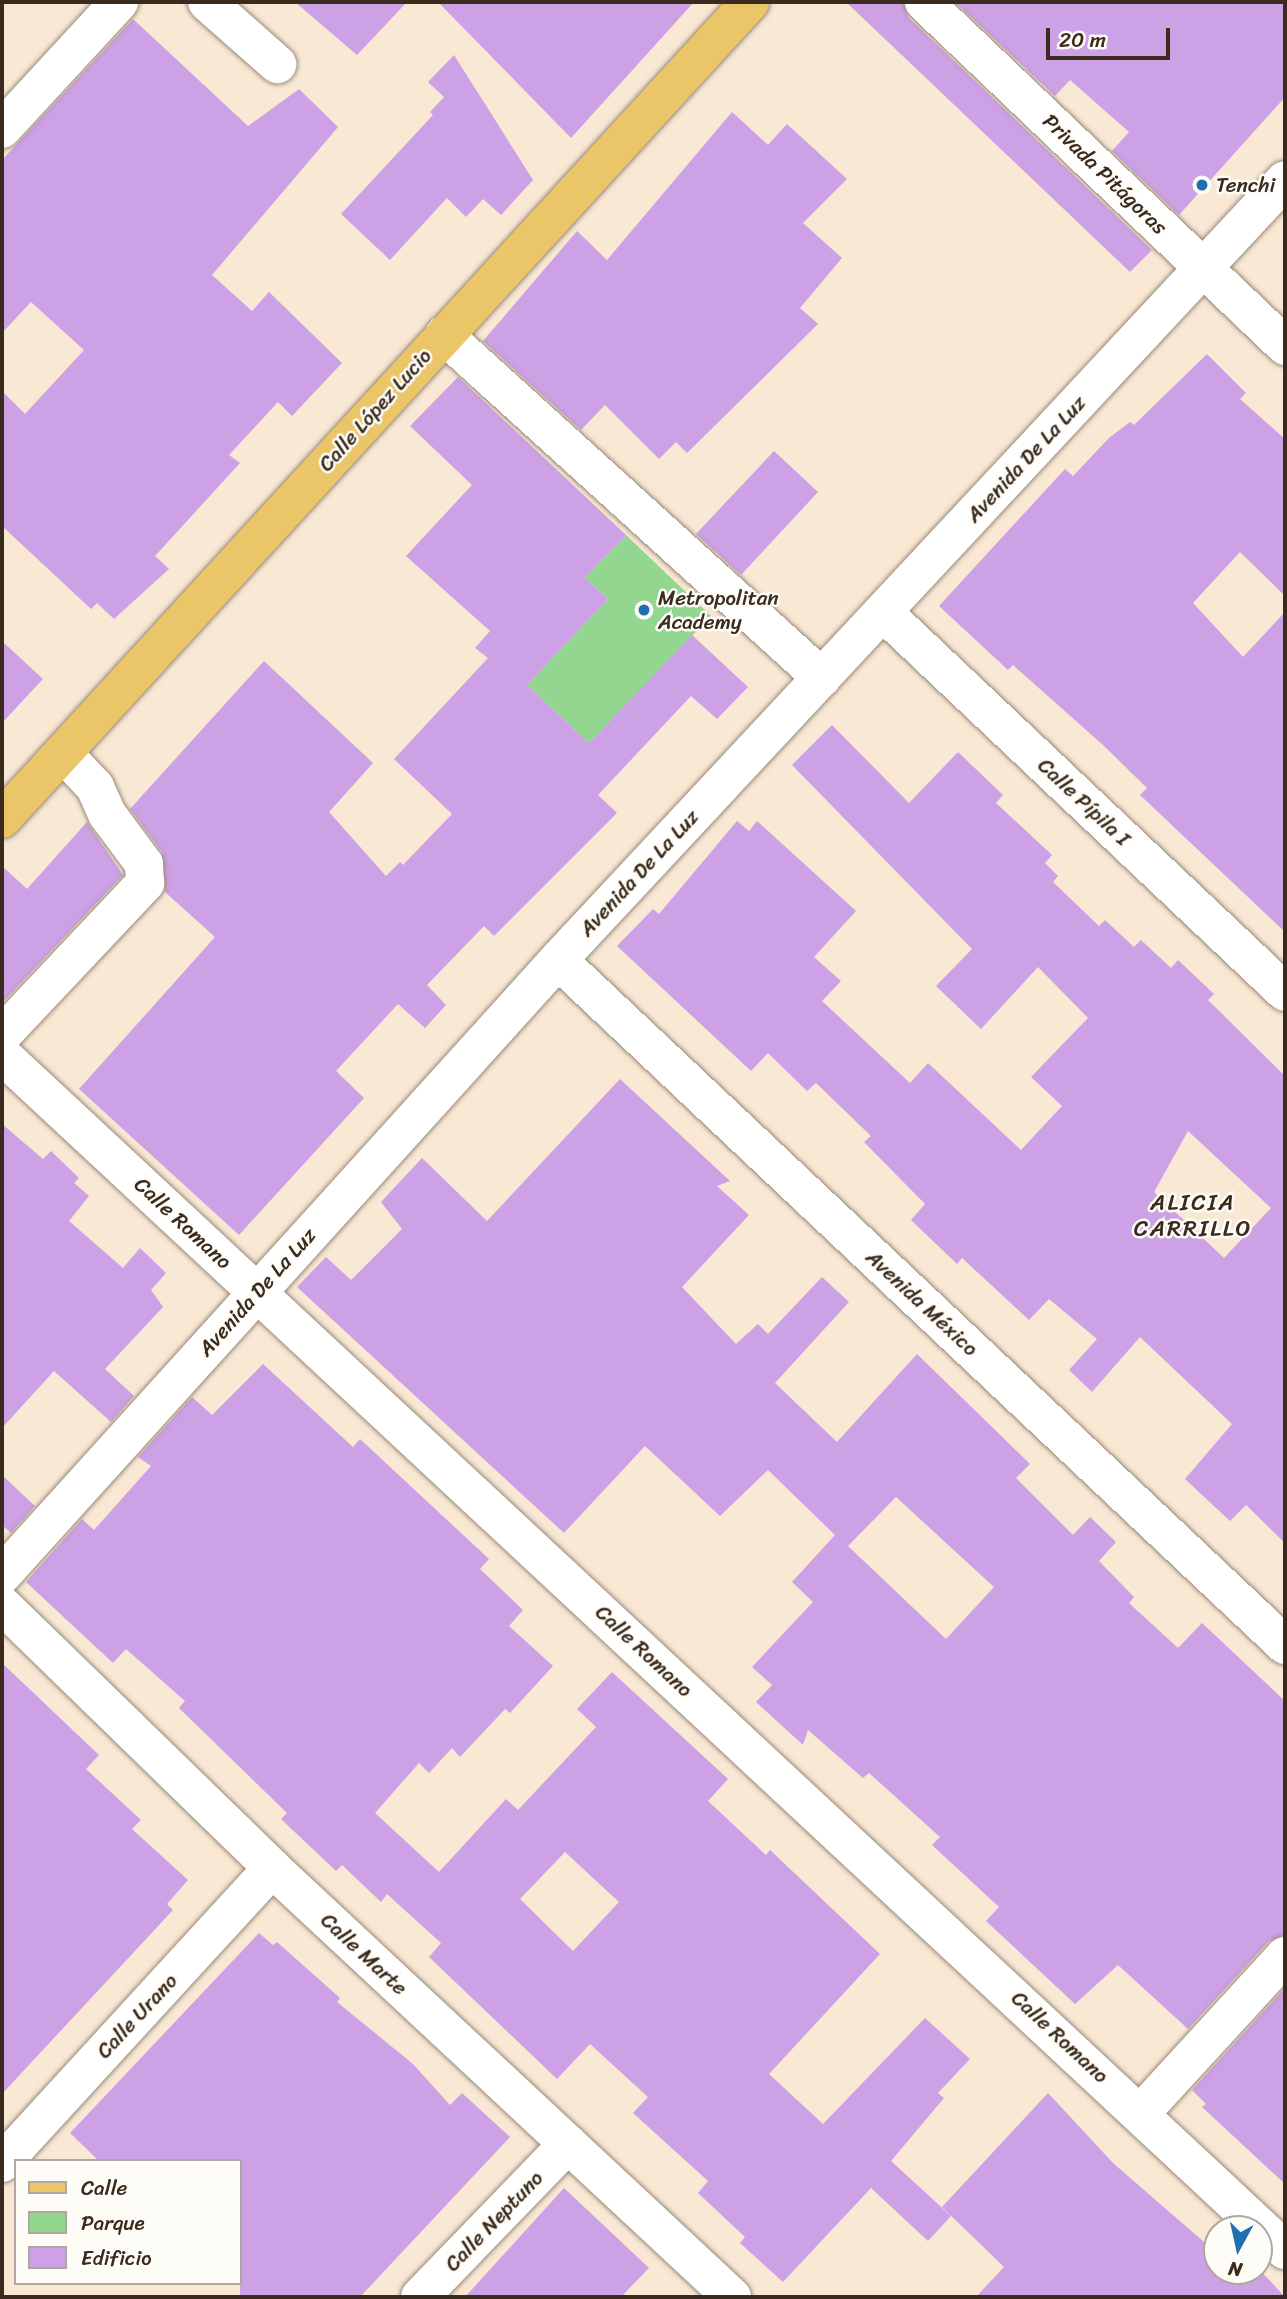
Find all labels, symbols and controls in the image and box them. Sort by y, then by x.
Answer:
scale bar [1049,14,1173,58]
text: 20 m [1059,21,1106,59]
street label: Privada Pitágoras [1038,108,1172,240]
place label: Tenchi [1216,172,1275,198]
marker: Tenchi [1194,177,1210,193]
street label: Calle López Lucio [313,343,437,477]
street label: Avenida De La Luz [961,390,1091,528]
place label: Metropolitan Academy [658,585,779,635]
marker: Metropolitan Academy [636,602,652,618]
street label: Calle Pípila I [1032,753,1136,851]
street label: Avenida De La Luz [574,804,704,942]
street label: Calle Romano [129,1172,237,1274]
district label: ALICIA CARRILLO [1136,1189,1250,1243]
street label: Avenida De La Luz [193,1223,321,1361]
street label: Avenida México [861,1245,983,1361]
street label: Calle Romano [590,1600,698,1702]
street label: Calle Marte [316,1908,412,2000]
street label: Calle Urano [91,1968,183,2064]
street label: Calle Romano [1006,1986,1114,2088]
legend [14,2159,242,2285]
street label: Calle Neptuno [440,2165,548,2277]
text: Calle [81,2169,127,2207]
text: Parque [81,2204,145,2242]
north arrow [1203,2215,1273,2285]
text: Edificio [81,2239,152,2277]
text: N [1226,2252,1244,2287]

